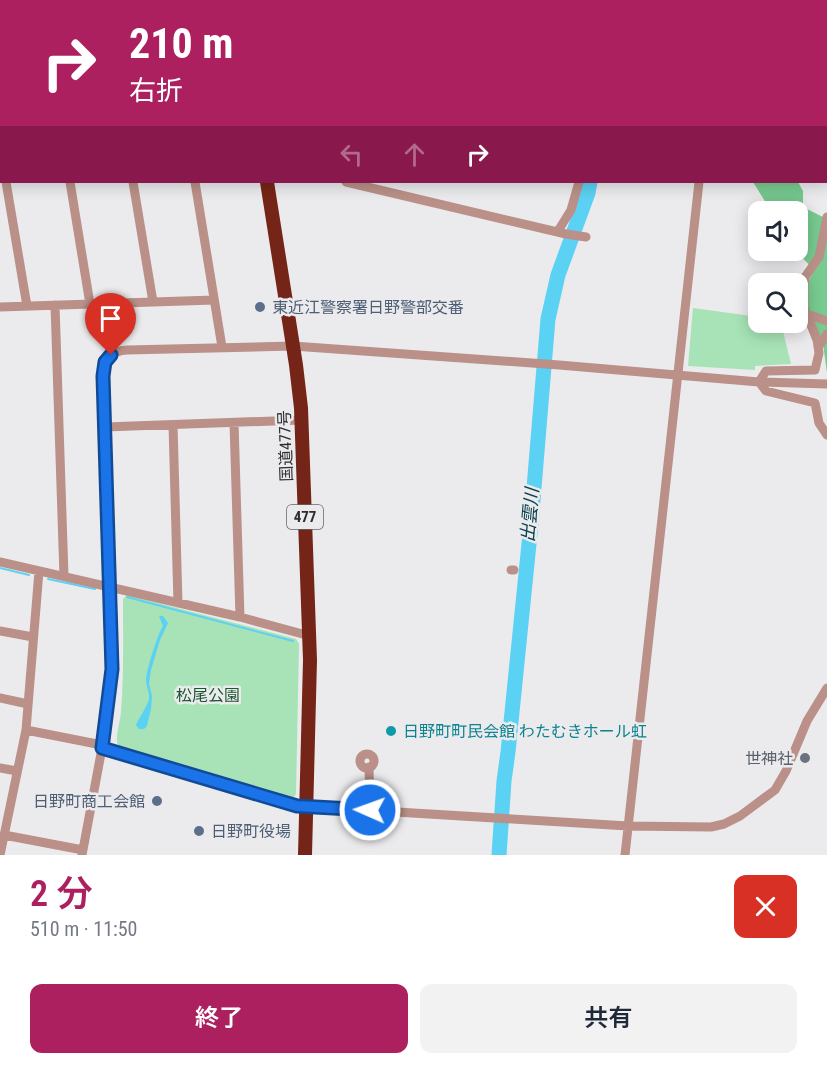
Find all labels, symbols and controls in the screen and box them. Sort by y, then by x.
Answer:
text: 210 m [129,19,234,68]
icon: right [30,24,108,102]
text: 右折 [129,75,183,107]
icon: left [335,138,368,171]
icon: ahead [398,138,431,171]
icon: right [461,138,494,171]
map controls [748,201,808,333]
button: sound [748,201,808,261]
button: search [748,273,808,333]
pin [85,293,136,355]
place label: 東近江警察署日野警部交番 [272,298,464,317]
marker: 東近江警察署日野警部交番 [253,300,267,314]
icon: arrive [94,302,127,335]
street label: 国道477号 [275,410,296,482]
water label: 出雲川 [517,485,542,543]
road number: 477 [287,505,323,529]
park label: 松尾公園 [176,686,240,705]
place label: 日野町町民会館 わたむきホール虹 [403,722,647,741]
marker: 日野町町民会館 わたむきホール虹 [384,724,398,738]
place label: 世神社 [745,749,793,768]
marker: 世神社 [798,751,812,765]
position arrow [338,778,402,842]
place label: 日野町商工会館 [33,792,145,811]
marker: 日野町商工会館 [150,794,164,808]
place label: 日野町役場 [211,822,291,841]
marker: 日野町役場 [192,824,206,838]
text: 2 分 [30,873,92,915]
button: close [734,875,797,938]
text: 510 m · 11:50 [30,917,137,941]
button: 終了 [30,984,408,1053]
button: 共有 [420,984,797,1053]

